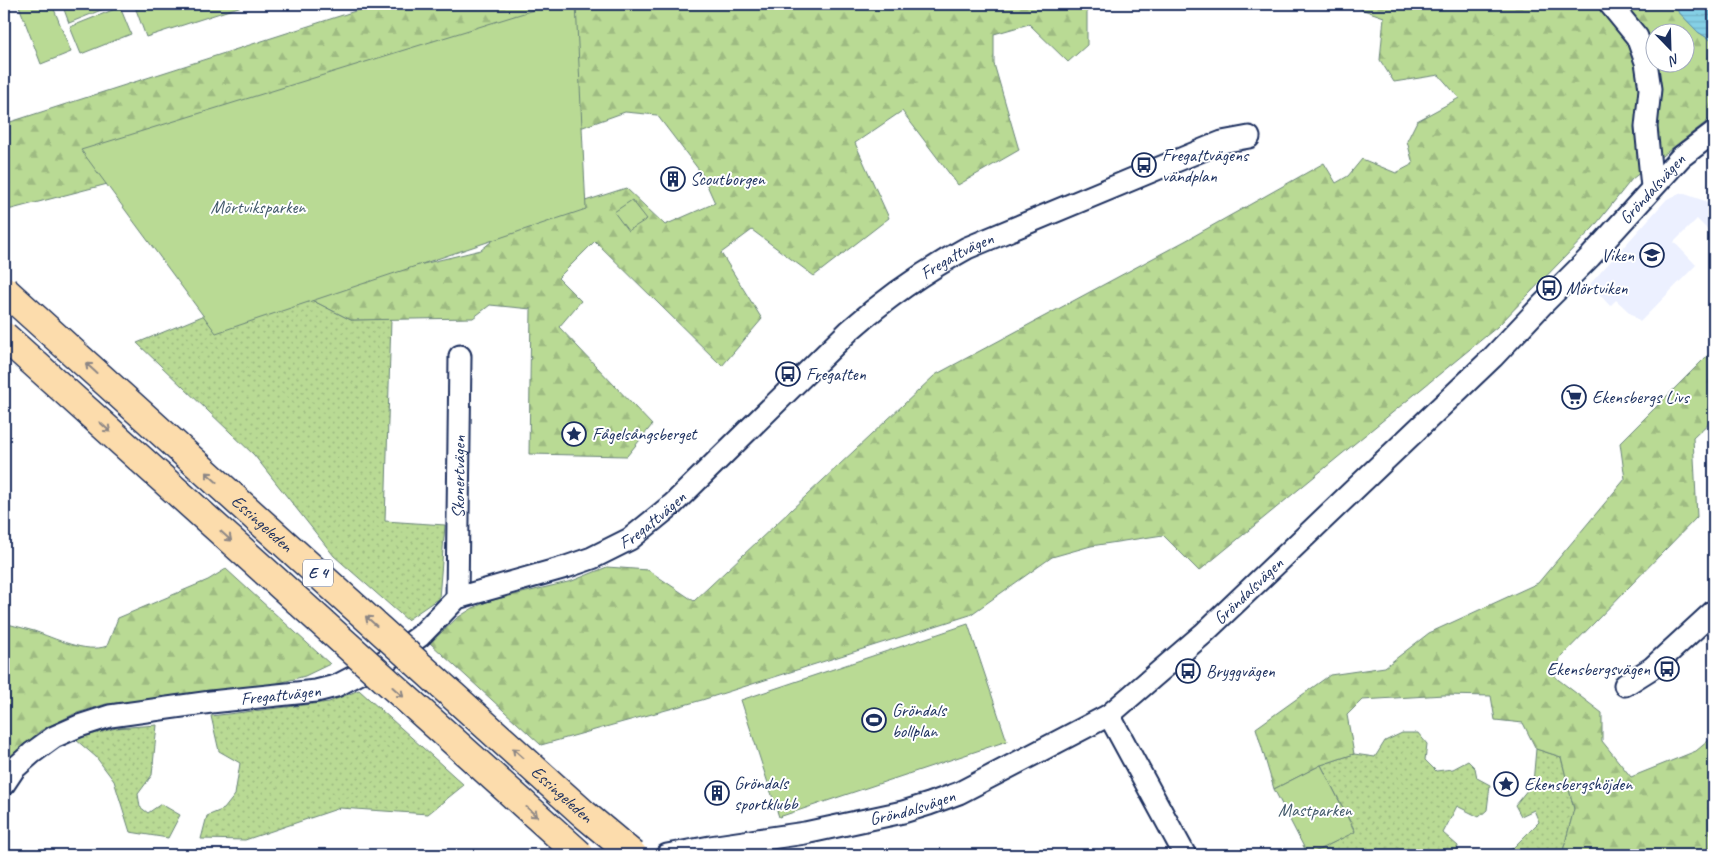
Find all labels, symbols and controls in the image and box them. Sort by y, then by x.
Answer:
north arrow [1646,22,1696,72]
text: N [1665,50,1682,70]
place label: Fregattvägens vändplan [1162,144,1250,187]
street label: Gröndalsvägen [1614,148,1691,229]
bus stop icon: Fregattvägens vändplan [1131,152,1157,178]
building icon: Scoutborgen [660,166,686,192]
place label: Scoutborgen [690,168,766,190]
park label: Mörtviksparken [211,196,306,218]
street label: Fregattvägen [916,227,997,284]
school or university icon: Viken [1639,242,1665,268]
place label: Viken [1601,244,1635,266]
bus stop icon: Mörtviken [1536,275,1562,301]
place label: Mörtviken [1566,277,1628,299]
bus stop icon: Fregatten [775,361,801,387]
one-way arrow [84,362,97,374]
place label: Fregatten [806,363,867,385]
supermarket icon: Ekensbergs Livs [1561,384,1587,410]
place label: Ekensbergs Livs [1592,386,1690,408]
place icon: Fågelsångsberget [561,421,587,447]
one-way arrow [99,422,112,433]
place label: Fågelsångsberget [592,423,698,445]
street label: Skonertvägen [447,435,470,518]
one-way arrow [205,471,218,483]
street label: Fregattvägen [615,486,691,554]
street label: Essingeleden [227,490,298,557]
one-way arrow [220,530,233,541]
street label: Gröndalsvägen [1209,552,1288,629]
road number: E 4 [303,560,333,586]
one-way arrow [365,615,378,627]
bus stop icon: Ekensbergsvägen [1654,656,1680,682]
bus stop icon: Bryggvägen [1175,658,1201,684]
place label: Ekensbergsvägen [1547,658,1651,680]
place label: Bryggvägen [1206,660,1276,682]
street label: Fregattvägen [239,679,324,710]
one-way arrow [392,686,405,698]
place label: Gröndals bollplan [892,699,948,742]
sports icon: Gröndals bollplan [861,707,887,733]
one-way arrow [511,748,524,759]
street label: Essingeleden [527,761,598,828]
place icon: Ekensbergshöjden [1493,771,1519,797]
place label: Gröndals sportklubb [734,772,799,815]
place label: Ekensbergshöjden [1524,773,1633,795]
building icon: Gröndals sportklubb [704,780,730,806]
street label: Gröndalsvägen [867,784,959,830]
park label: Mastparken [1278,799,1353,821]
one-way arrow [526,807,539,818]

